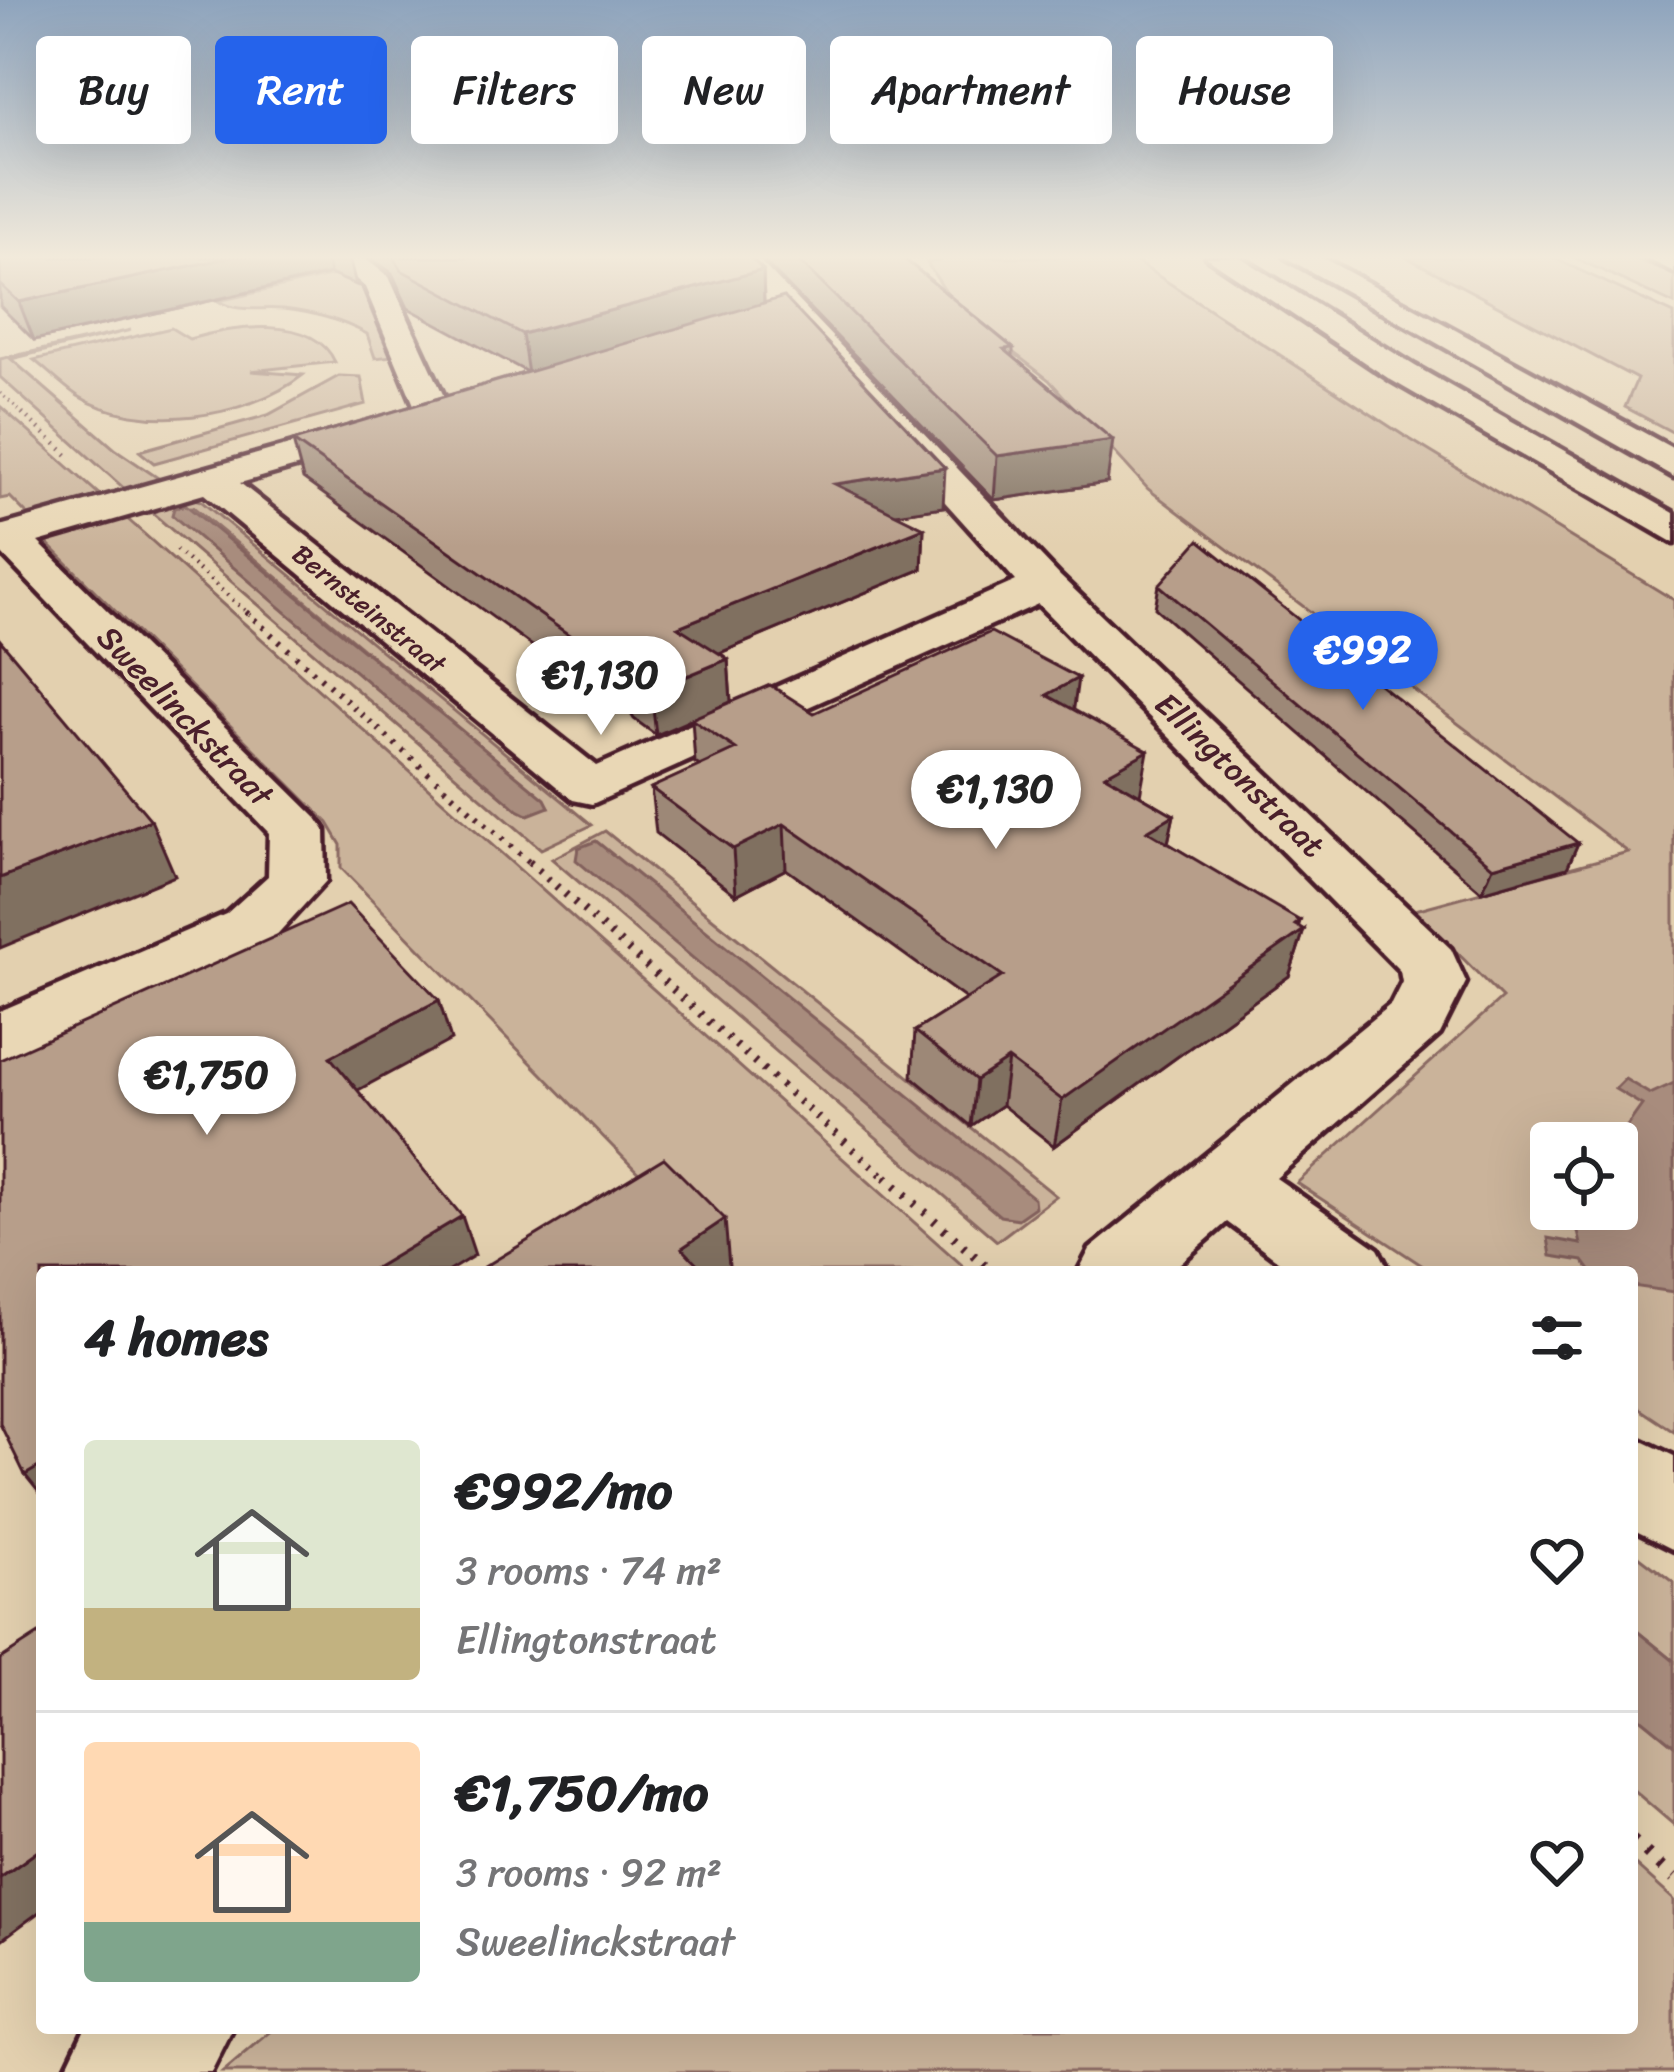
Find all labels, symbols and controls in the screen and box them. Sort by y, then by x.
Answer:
chip: Buy [36,36,191,144]
chip: Rent [215,36,387,144]
chip: Filters [411,36,618,144]
chip: New [642,36,806,144]
chip: Apartment [830,36,1112,144]
chip: House [1136,36,1333,144]
street label: Bernsteinstraat [281,531,458,687]
street label: Sweelinckstraat [82,611,289,822]
pin: €992 [1292,611,1434,713]
text: €992 [1315,615,1411,684]
pin: €1,130 [503,636,699,738]
text: €1,130 [543,640,659,709]
street label: Ellingtonstraat [1141,678,1339,872]
pin: €1,130 [898,750,1094,852]
text: €1,130 [938,754,1054,823]
pin: €1,750 [109,1036,305,1138]
text: €1,750 [145,1040,269,1109]
map controls [1530,1122,1638,1230]
button: locate [1530,1122,1638,1230]
text: 4 homes [84,1293,268,1383]
icon: filters [1524,1305,1590,1371]
text: €992/mo [456,1446,672,1536]
icon: home [180,1488,324,1632]
icon: heart [1524,1527,1590,1593]
text: 3 rooms · 74 m² [456,1536,722,1605]
text: Ellingtonstraat [456,1605,717,1674]
text: €1,750/mo [456,1748,708,1838]
icon: home [180,1790,324,1934]
icon: heart [1524,1829,1590,1895]
text: 3 rooms · 92 m² [456,1838,722,1907]
text: Sweelinckstraat [456,1907,735,1976]

